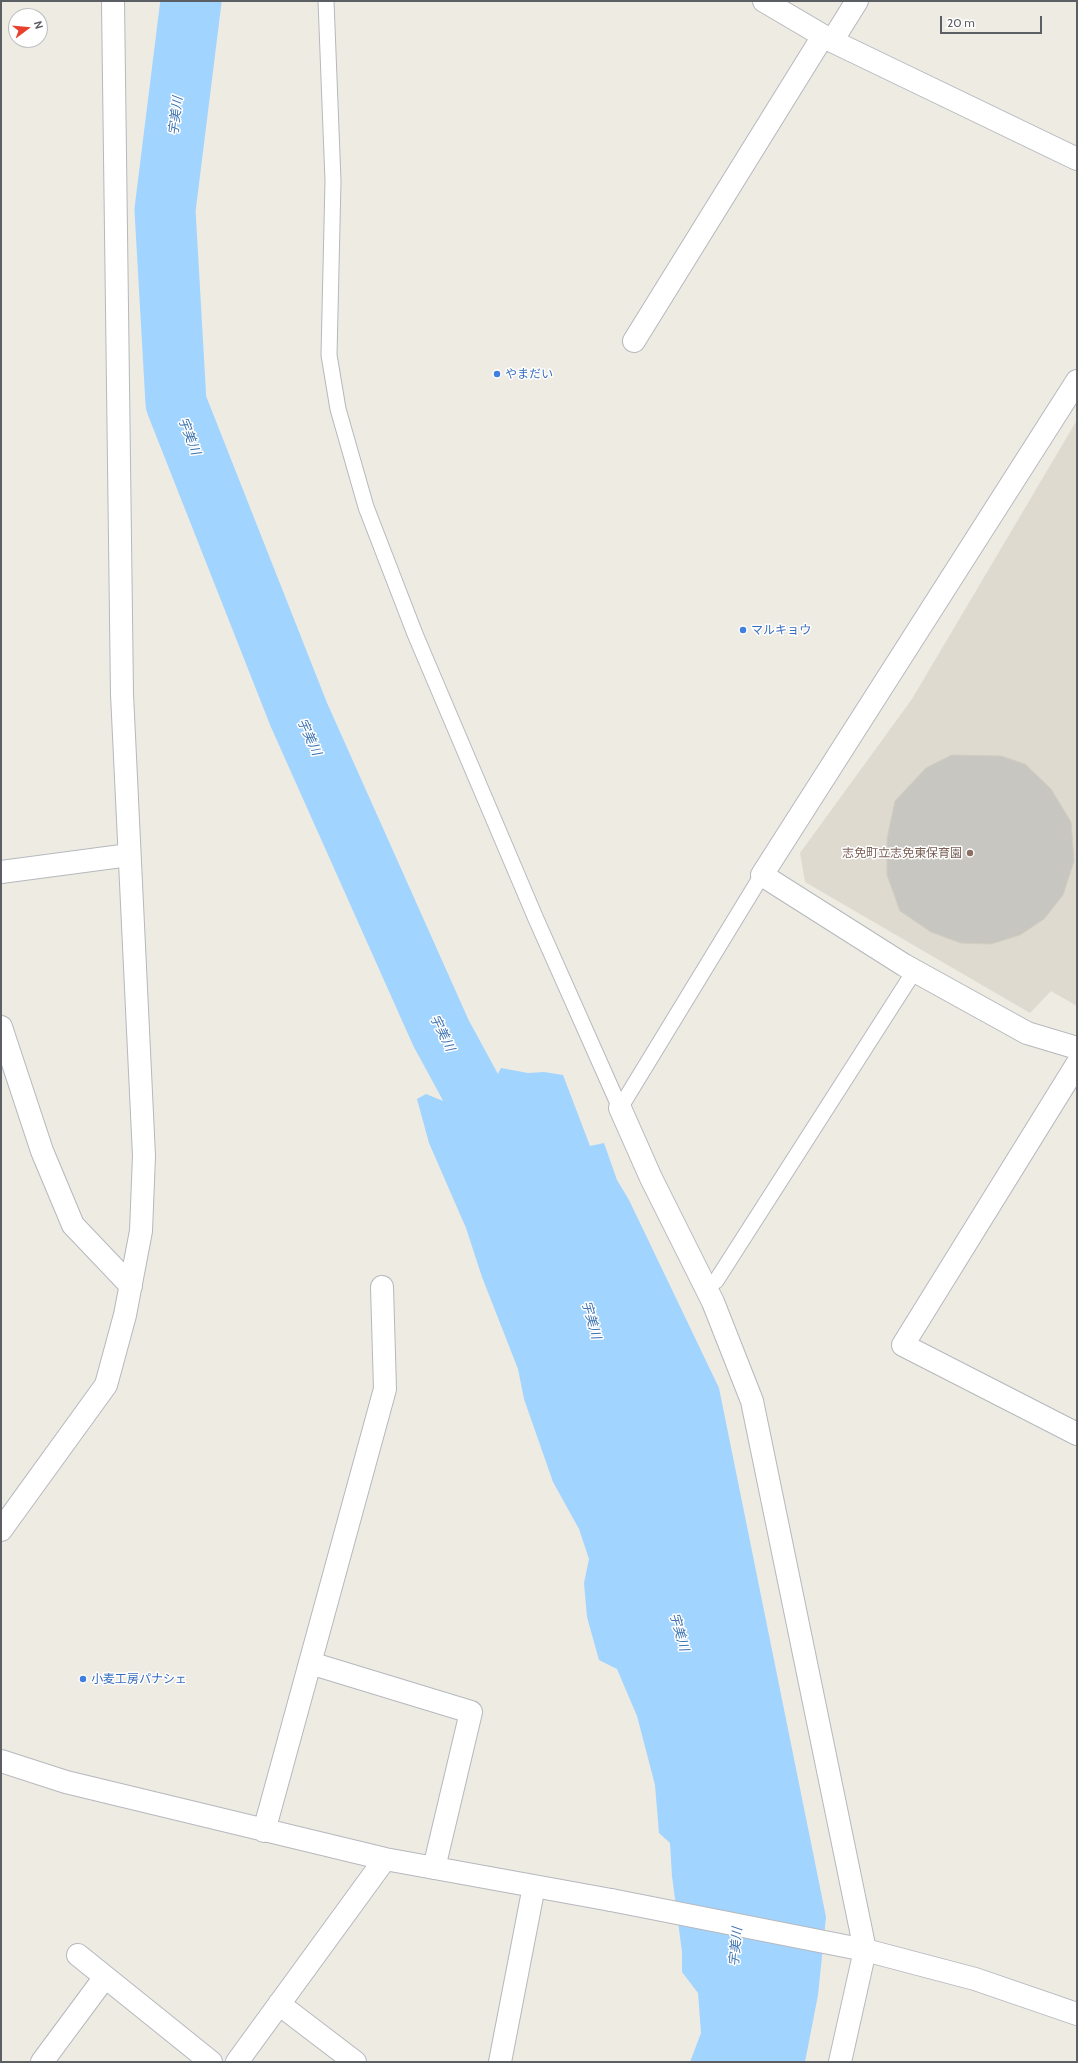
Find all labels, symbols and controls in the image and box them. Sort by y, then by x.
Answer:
north arrow [8,8,48,48]
scale bar [942,8,1044,34]
text: 20 m [947,15,975,30]
text: N [31,19,46,31]
water label: 宇美川 [166,96,186,136]
place label: やまだい [505,367,553,381]
marker: やまだい [492,369,502,379]
water label: 宇美川 [175,415,203,457]
place label: マルキョウ [751,623,811,637]
marker: マルキョウ [738,625,748,635]
water label: 宇美川 [294,716,324,758]
place label: 志免町立志免東保育園 [842,846,962,860]
marker: 志免町立志免東保育園 [965,848,975,858]
water label: 宇美川 [426,1012,458,1054]
water label: 宇美川 [578,1299,604,1341]
water label: 宇美川 [666,1611,692,1653]
place label: 小麦工房パナシェ [91,1672,187,1686]
marker: 小麦工房パナシェ [78,1674,88,1684]
water label: 宇美川 [727,1927,745,1967]

